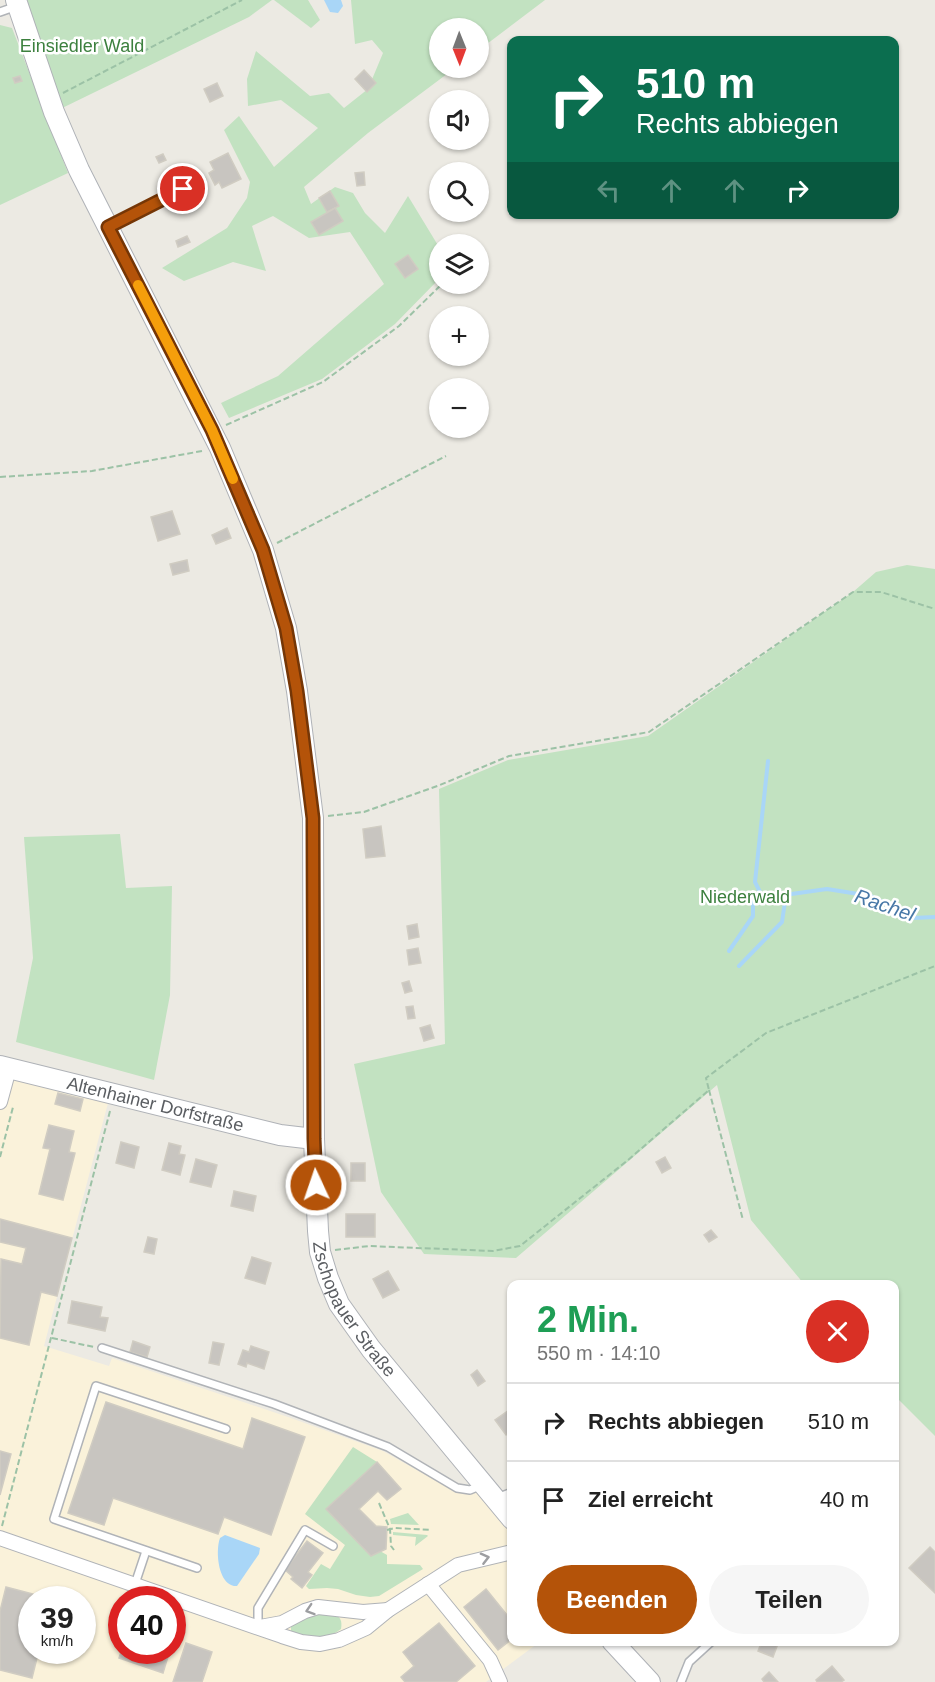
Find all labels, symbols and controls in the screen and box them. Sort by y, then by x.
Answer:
north arrow [429,18,489,78]
map controls [429,18,489,438]
park label: Einsiedler Wald [20,36,144,56]
icon: right [537,60,615,138]
text: 510 m [636,60,755,107]
button: sound [429,90,489,150]
text: Rechts abbiegen [636,109,839,139]
button: search [429,162,489,222]
pin [157,163,208,214]
icon: arrive [166,172,199,205]
icon: left [592,174,625,207]
icon: ahead [655,174,688,207]
icon: ahead [718,174,751,207]
icon: right [781,174,814,207]
button: layers [429,234,489,294]
button: + [429,306,489,366]
button: − [429,378,489,438]
water label: Rachel [852,884,919,926]
park label: Niederwald [700,887,790,907]
street label: Altenhainer Dorfstraße [65,1073,246,1136]
position arrow [284,1153,348,1217]
street label: Zschopauer Straße [309,1241,400,1381]
text: 2 Min. [537,1299,639,1340]
button: close [806,1300,869,1363]
text: 550 m · 14:10 [537,1342,660,1364]
icon: right [537,1406,570,1439]
text: Rechts abbiegen [588,1409,764,1434]
text: 510 m [808,1409,869,1434]
icon: arrive [537,1484,570,1517]
text: Ziel erreicht [588,1487,713,1512]
text: 40 m [820,1487,869,1512]
one-way arrow [480,1553,490,1566]
button: Beenden [537,1565,697,1634]
button: Teilen [709,1565,869,1634]
speed limit sign: 40 [108,1586,186,1664]
text: 39 [40,1601,74,1634]
one-way arrow [305,1603,316,1615]
text: km/h [41,1632,73,1649]

